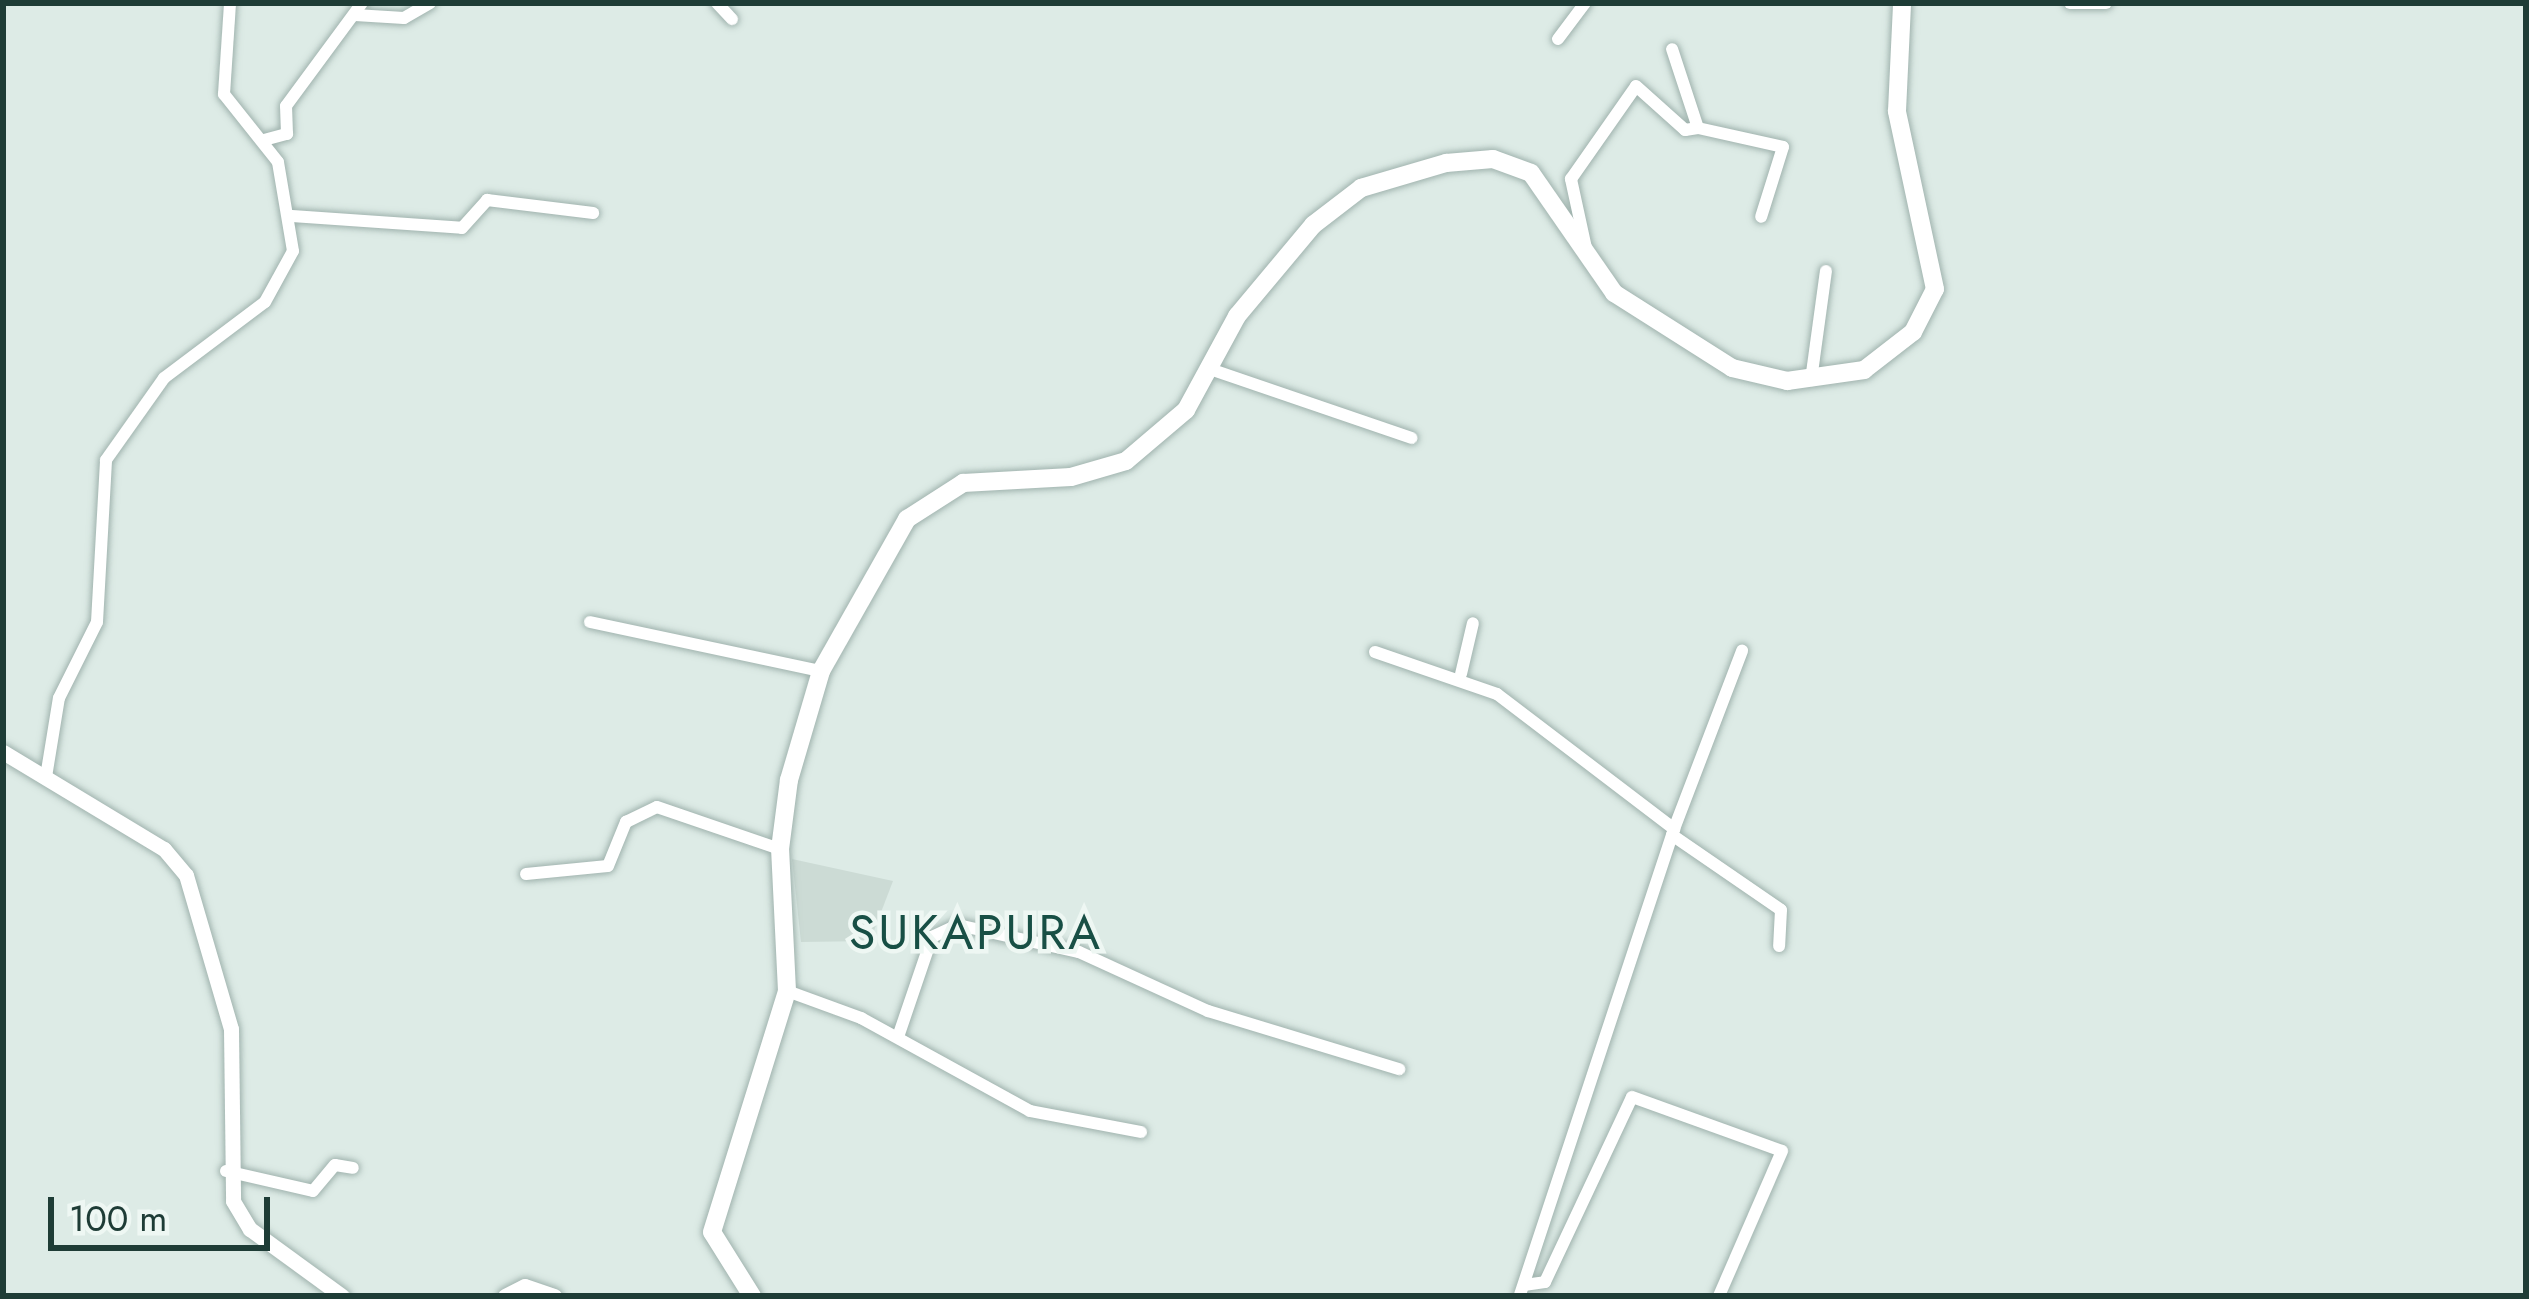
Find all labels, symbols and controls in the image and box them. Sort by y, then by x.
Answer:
district label: SUKAPURA [849,904,1103,962]
scale bar [54,1173,276,1247]
text: 100 m [69,1192,167,1244]

